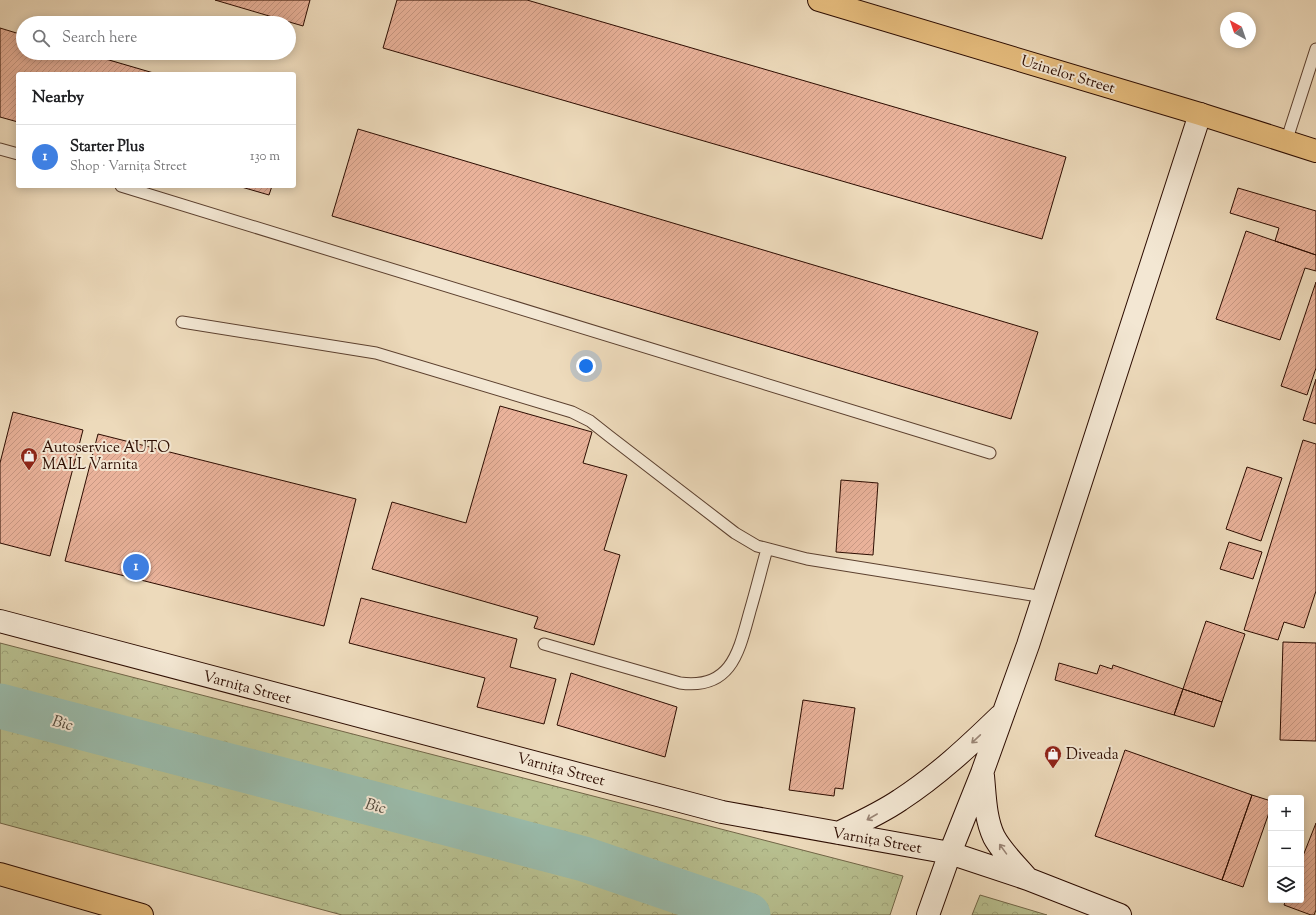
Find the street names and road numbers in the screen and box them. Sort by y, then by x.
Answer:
street label: Uzinelor Street [1018,51,1117,100]
street label: Varnița Street [200,667,293,710]
street label: Varnița Street [514,749,607,792]
street label: Varnița Street [830,823,923,860]

